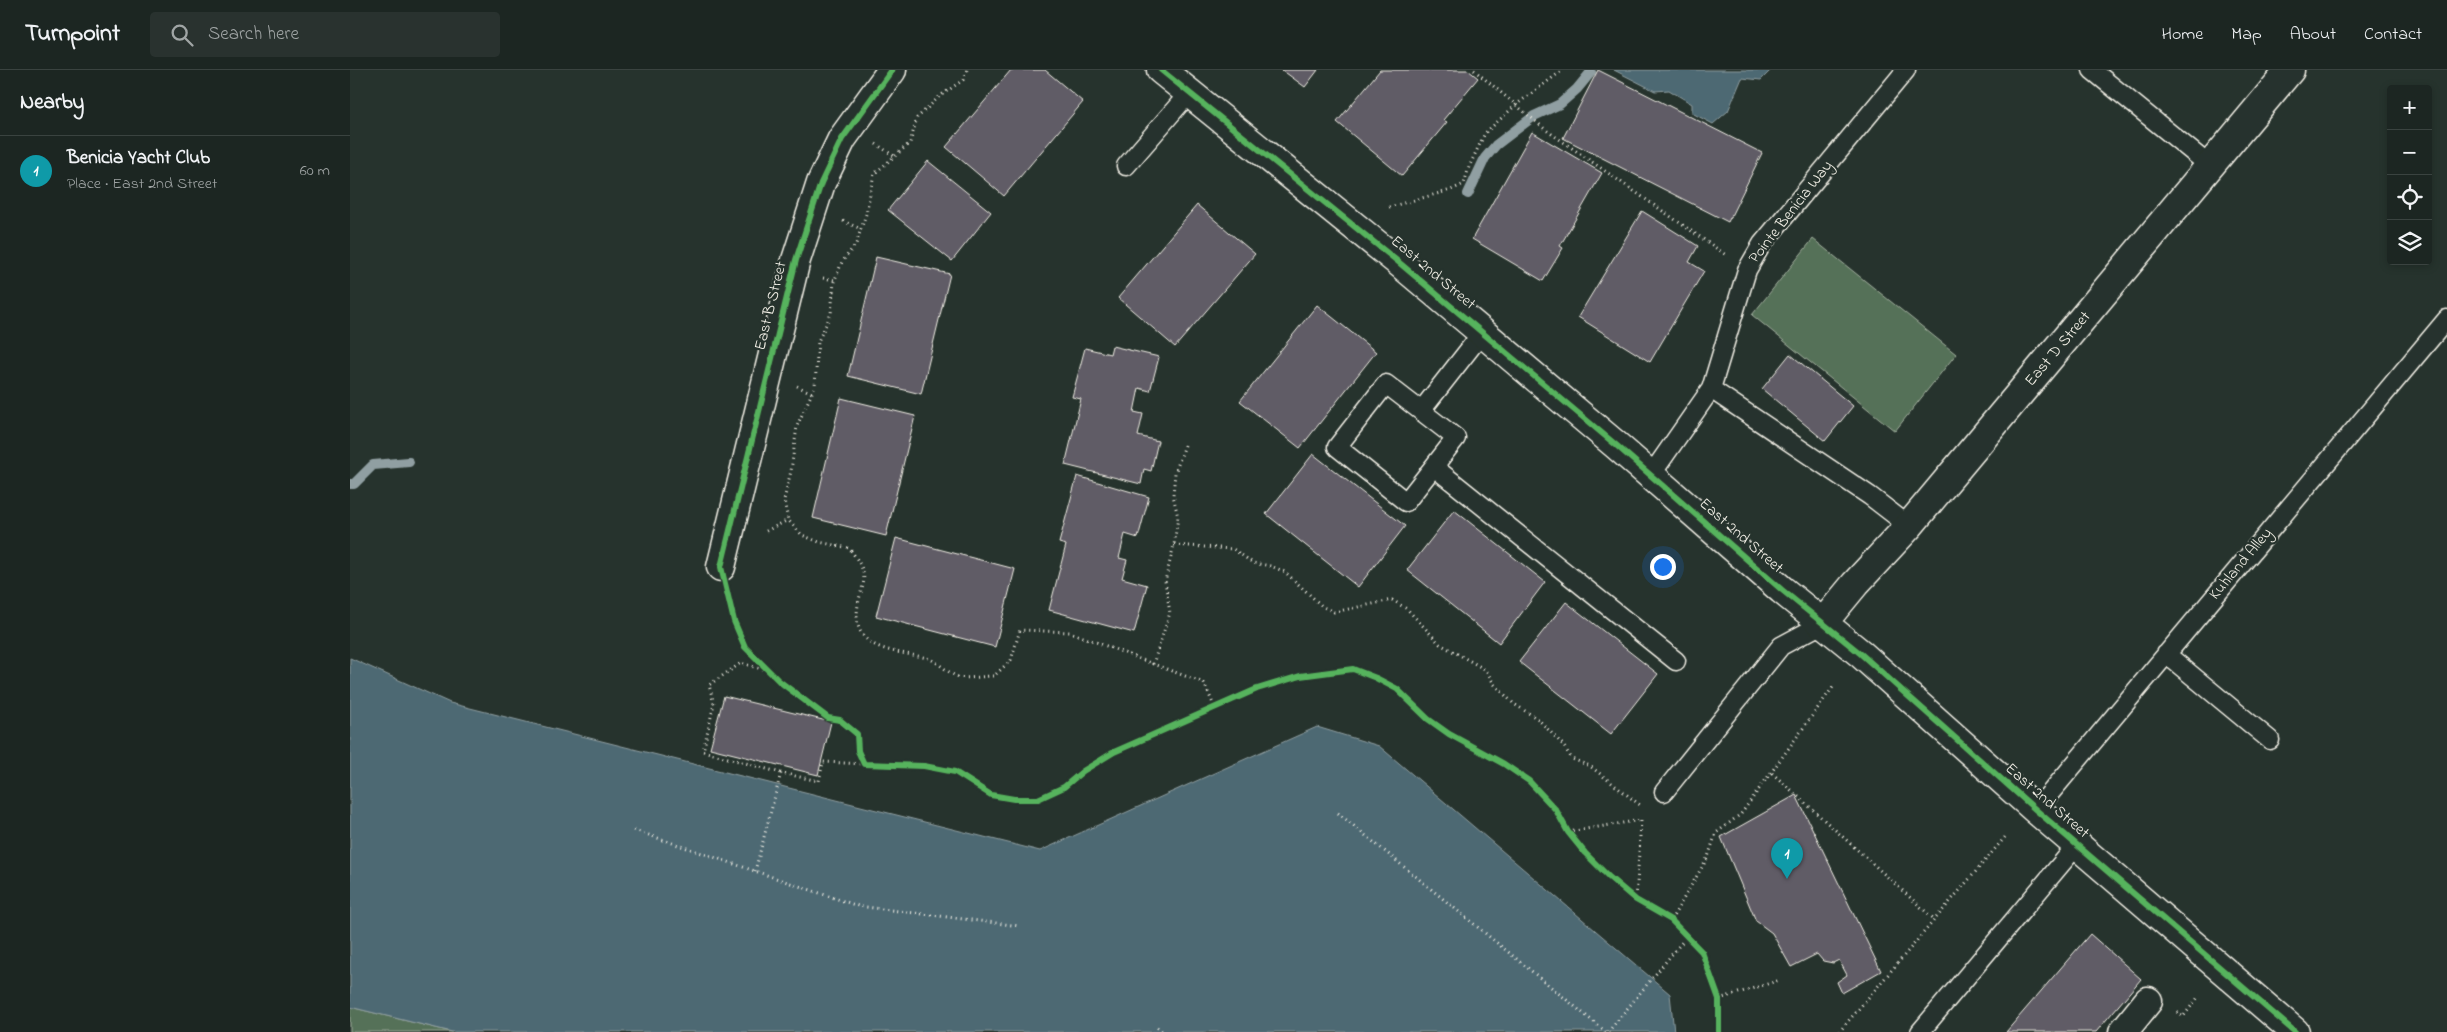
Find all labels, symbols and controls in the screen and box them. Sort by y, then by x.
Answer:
search box [150,12,500,57]
text: Turnpoint [25,17,120,52]
icon: search [168,21,196,49]
text: Search here [208,21,299,48]
text: Home [2162,22,2203,48]
text: Map [2231,22,2262,48]
text: About [2290,22,2336,48]
text: Contact [2364,22,2422,48]
map controls [2387,85,2432,265]
button: + [2387,85,2432,130]
text: Nearby [20,88,84,118]
button: − [2387,130,2432,175]
text: Benicia Yacht Club [67,145,210,172]
street label: Pointe Benicia Way [1743,155,1839,269]
text: 1 [33,159,39,183]
text: 60 m [300,159,330,183]
text: Place · East 2nd Street [67,172,217,196]
button: locate [2387,175,2432,220]
button: layers [2387,220,2432,265]
street label: East 2nd Street [1385,230,1481,316]
street label: East B Street [748,258,794,353]
street label: East D Street [2019,306,2097,392]
street label: East 2nd Street [1693,492,1789,580]
street label: Kuhland Alley [2204,523,2279,605]
your location [1650,554,1676,580]
street label: East 2nd Street [1999,757,2095,845]
pin: 1 [1771,838,1803,879]

